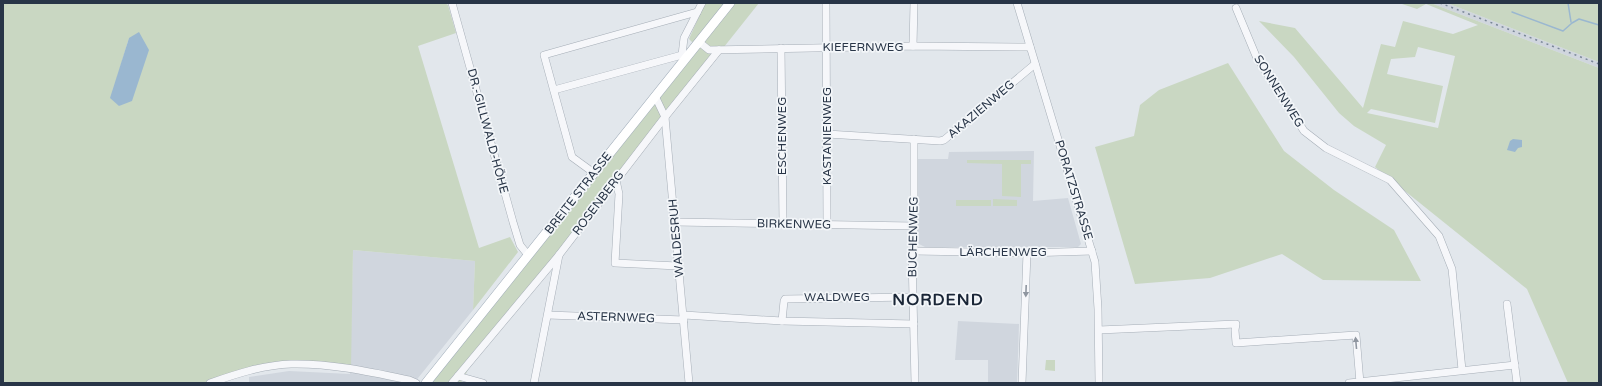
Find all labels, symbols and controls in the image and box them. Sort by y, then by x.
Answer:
street label: KIEFERNWEG [822,40,904,54]
street label: SONNENWEG [1251,52,1307,130]
street label: DR.-GILLWALD-HÖHE [465,67,512,195]
street label: AKAZIENWEG [945,77,1017,141]
street label: KASTANIENWEG [820,87,834,185]
street label: ESCHENWEG [775,97,789,175]
street label: PORATZSTRASSE [1052,138,1096,242]
street label: BREITE STRASSE [542,149,615,237]
street label: ROSENBERG [569,168,627,238]
street label: BUCHENWEG [905,196,921,278]
street label: WALDESRUH [666,198,686,278]
street label: BIRKENWEG [757,216,831,232]
street label: LÄRCHENWEG [959,245,1047,259]
one-way arrow [1022,285,1029,297]
street label: WALDWEG [804,290,870,304]
district label: NORDEND [892,290,984,310]
street label: ASTERNWEG [577,309,655,325]
one-way arrow [1353,337,1360,349]

